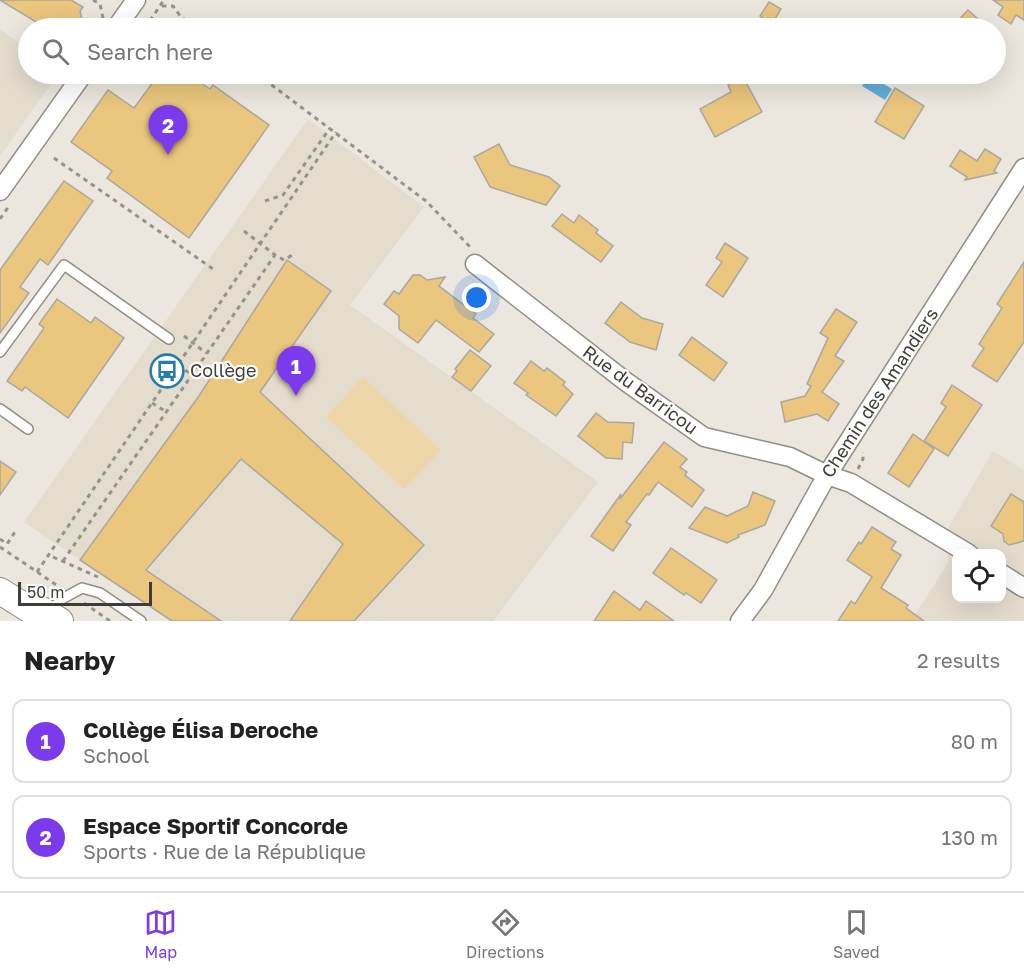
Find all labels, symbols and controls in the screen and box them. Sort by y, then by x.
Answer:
search box [18,18,1006,84]
icon: search [39,35,72,68]
text: Search here [87,38,213,65]
pin: 2 [148,106,188,155]
your location [462,283,491,312]
street label: Chemin des Amandiers [816,304,942,481]
street label: Rue du Barricou [579,340,702,438]
pin: 1 [276,346,316,396]
bus stop icon: Collège [149,353,185,389]
place label: Collège [190,359,256,381]
map controls [952,549,1006,603]
button: locate [952,549,1006,603]
scale bar [18,579,152,606]
text: 50 m [27,582,64,602]
text: Nearby [24,645,115,676]
text: 2 results [917,648,1000,672]
text: Collège Élisa Deroche [83,716,318,743]
text: 1 [40,729,51,753]
text: 80 m [951,729,998,753]
text: School [83,743,149,767]
text: Espace Sportif Concorde [83,812,348,839]
text: 2 [39,825,52,849]
text: 130 m [942,825,998,849]
text: Sports · Rue de la République [83,839,366,863]
tab: Map [144,906,177,962]
tab: Directions [466,906,544,962]
tab: Saved [833,906,880,962]

